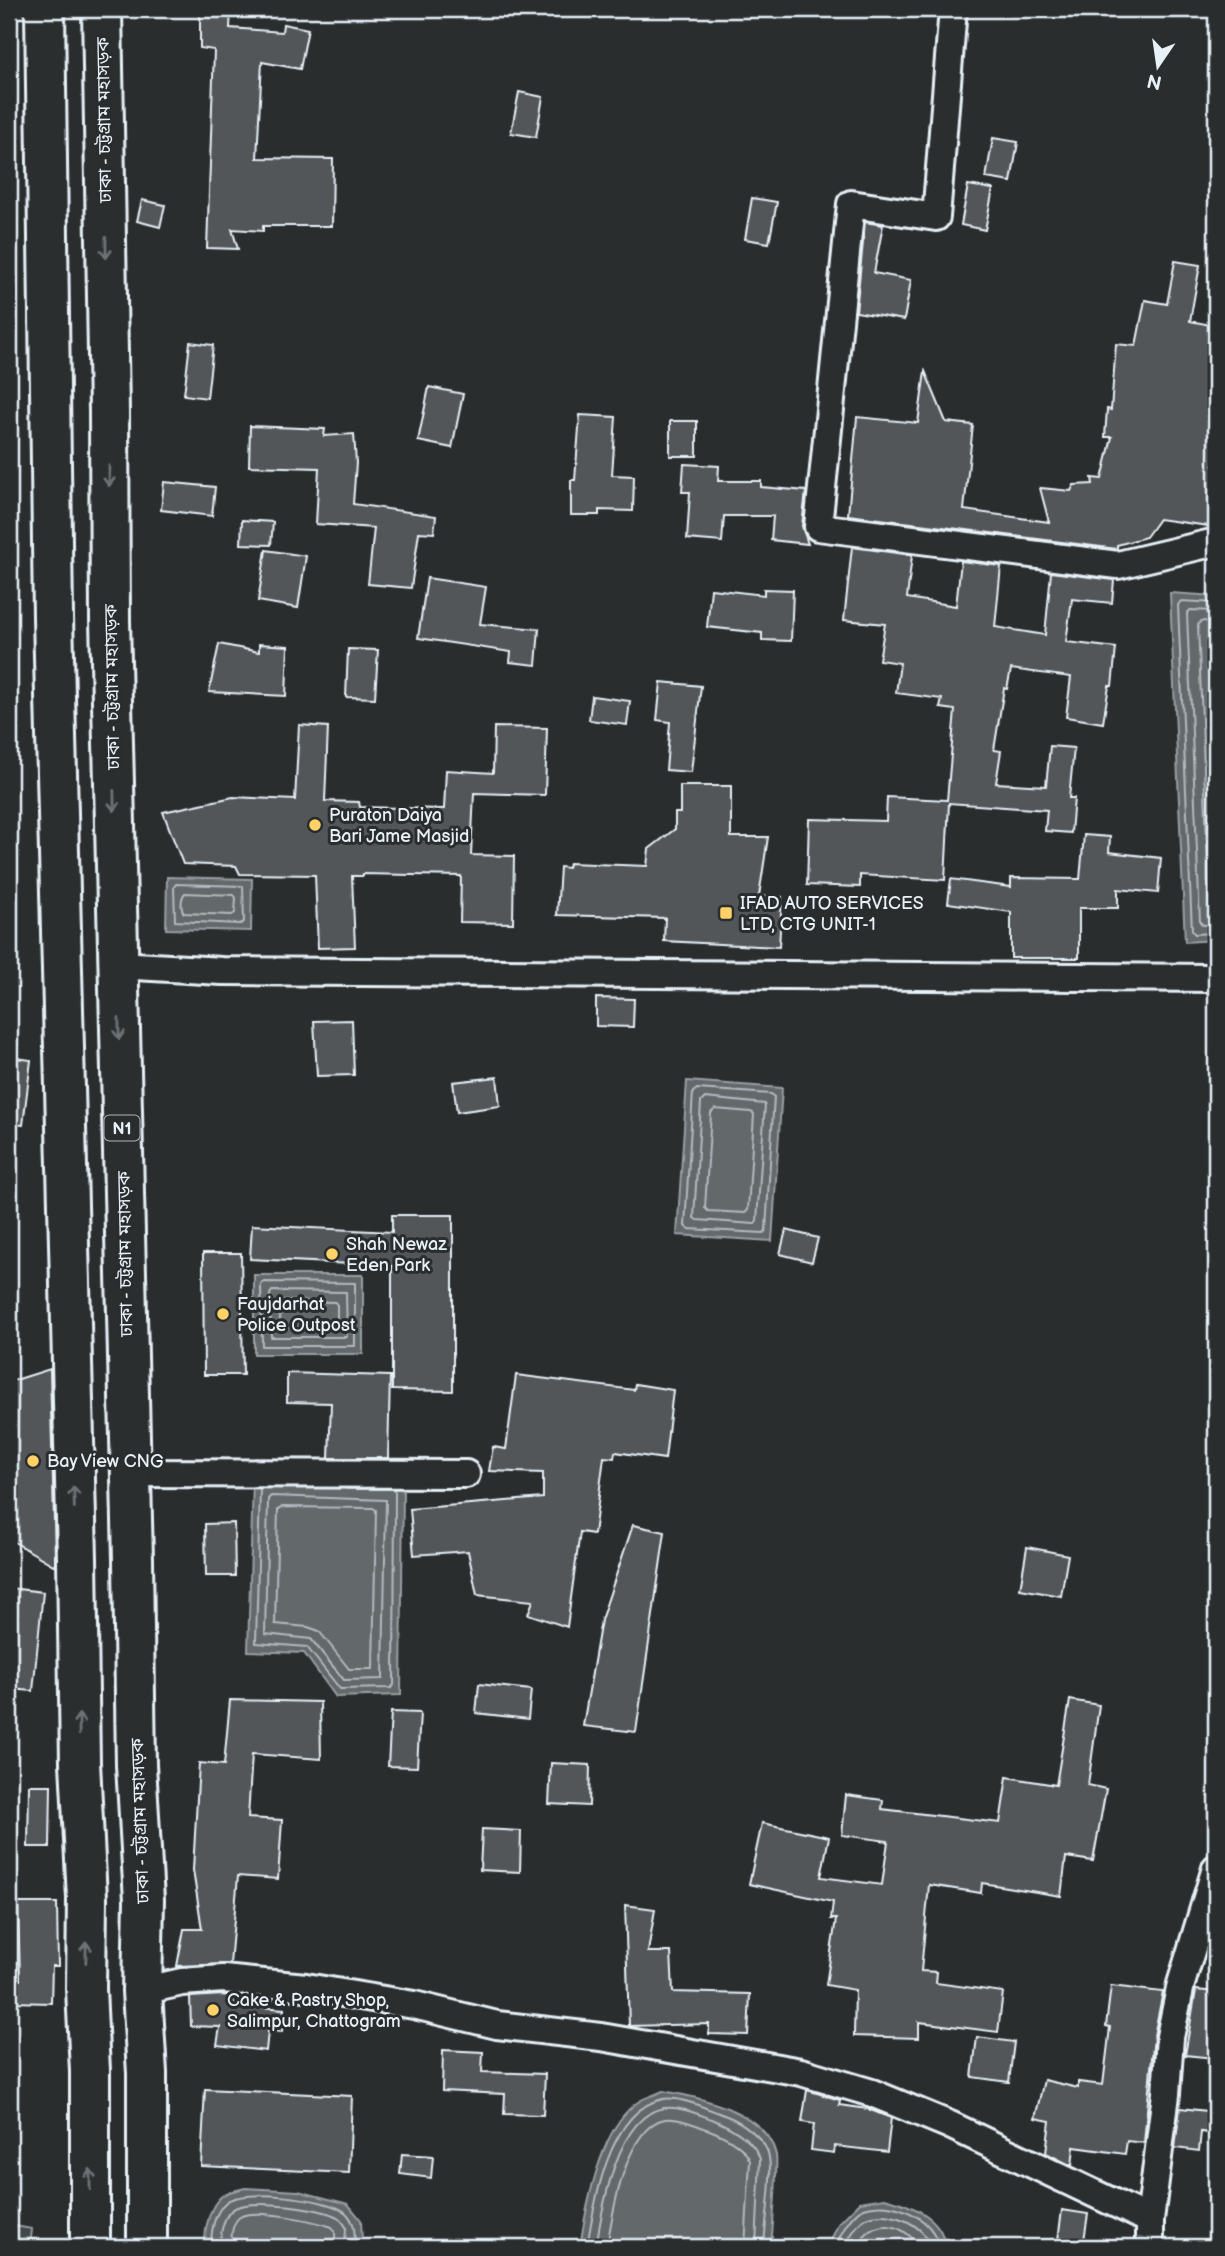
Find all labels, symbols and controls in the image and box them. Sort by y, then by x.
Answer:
north arrow [1124,32,1194,102]
street label: ঢাকা - চট্টগ্রাম মহাসড়ক [93,36,116,204]
text: N [1145,68,1164,94]
one-way arrow [99,237,113,260]
one-way arrow [102,464,116,487]
street label: ঢাকা - চট্টগ্রাম মহাসড়ক [101,603,124,771]
one-way arrow [107,790,121,813]
place label: Puraton Daiya Bari Jame Masjid [329,805,469,847]
marker: Puraton Daiya Bari Jame Masjid [307,817,323,833]
place label: IFAD AUTO SERVICES LTD, CTG UNIT-1 [740,893,924,935]
marker: IFAD AUTO SERVICES LTD, CTG UNIT-1 [718,905,734,921]
one-way arrow [113,1017,126,1040]
road number: N1 [104,1116,140,1140]
street label: ঢাকা - চট্টগ্রাম মহাসড়ক [114,1170,137,1338]
place label: Shah Newaz Eden Park [346,1234,447,1276]
marker: Shah Newaz Eden Park [324,1246,340,1262]
place label: Faujdarhat Police Outpost [237,1294,356,1336]
marker: Faujdarhat Police Outpost [215,1306,231,1322]
place label: Bay View CNG [47,1451,164,1472]
marker: Bay View CNG [25,1453,41,1469]
one-way arrow [68,1486,81,1509]
one-way arrow [72,1713,86,1736]
street label: ঢাকা - চট্টগ্রাম মহাসড়ক [127,1737,154,1905]
one-way arrow [79,1940,93,1963]
place label: Cake & Pastry Shop, Salimpur, Chattogram [227,1990,401,2032]
marker: Cake & Pastry Shop, Salimpur, Chattogram [205,2002,221,2018]
one-way arrow [83,2168,97,2191]

